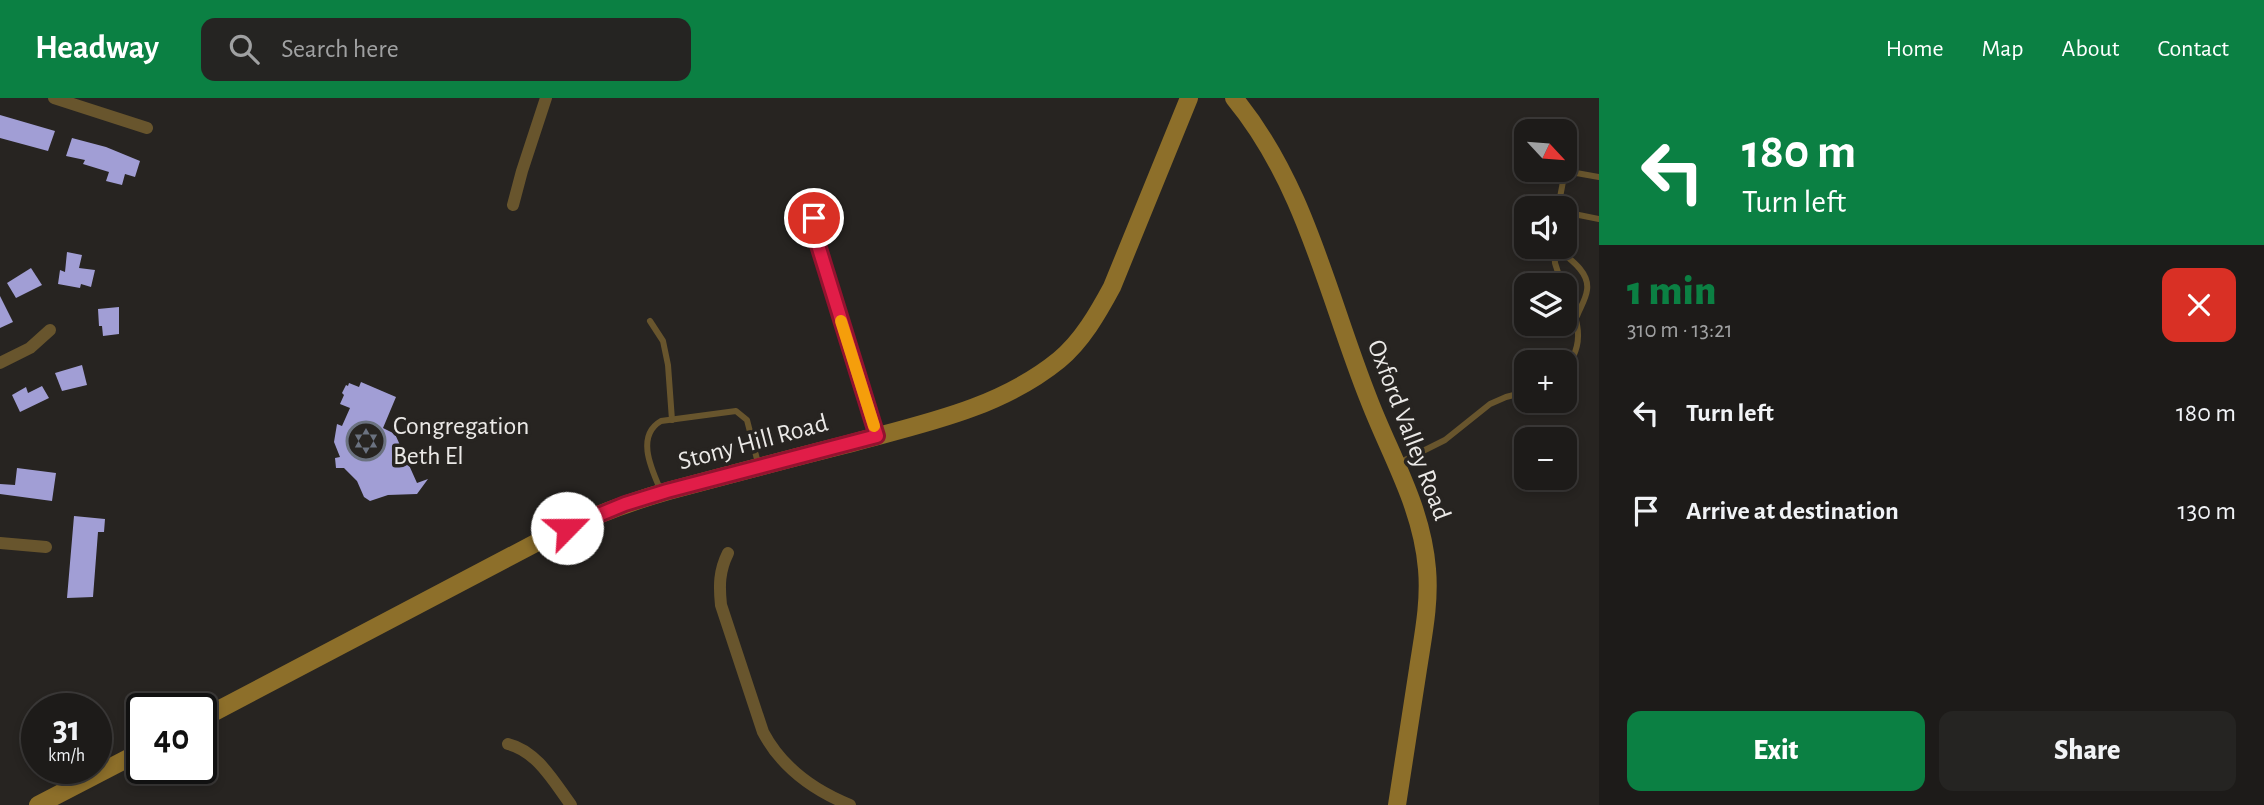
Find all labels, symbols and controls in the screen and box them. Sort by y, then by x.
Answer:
search box [201,18,691,81]
icon: search [225,30,263,68]
text: Headway [35,32,159,65]
text: Search here [281,36,399,62]
text: Home [1886,37,1944,61]
text: Map [1982,37,2024,61]
text: About [2062,37,2119,61]
text: Contact [2157,37,2229,61]
north arrow [1514,119,1577,182]
map controls [1514,119,1577,490]
icon: left [1627,126,1718,217]
text: 180 m [1742,128,1856,177]
text: Turn left [1742,186,1846,218]
pin [784,188,844,248]
button: sound [1514,196,1577,259]
icon: arrive [795,199,833,237]
button: close [2162,268,2236,342]
text: 1 min [1627,270,1716,312]
button: layers [1514,273,1577,336]
text: 310 m · 13:21 [1627,319,1733,342]
street label: Oxford Valley Road [1363,336,1455,524]
button: + [1514,350,1577,413]
icon: left [1627,394,1665,432]
text: Turn left [1686,400,1774,426]
text: 180 m [2176,400,2236,426]
street label: Stony Hill Road [675,410,831,474]
place label: Congregation Beth El [393,413,530,469]
synagogue icon: Congregation Beth El [345,420,387,462]
button: − [1514,427,1577,490]
position arrow [530,491,604,565]
icon: arrive [1627,492,1665,530]
text: Arrive at destination [1686,498,1899,524]
text: 130 m [2178,498,2236,524]
speed limit sign: 40 [126,693,217,784]
button: Exit [1627,711,1925,791]
button: Share [1939,711,2236,791]
text: 31 [53,712,80,747]
text: km/h [48,747,85,765]

